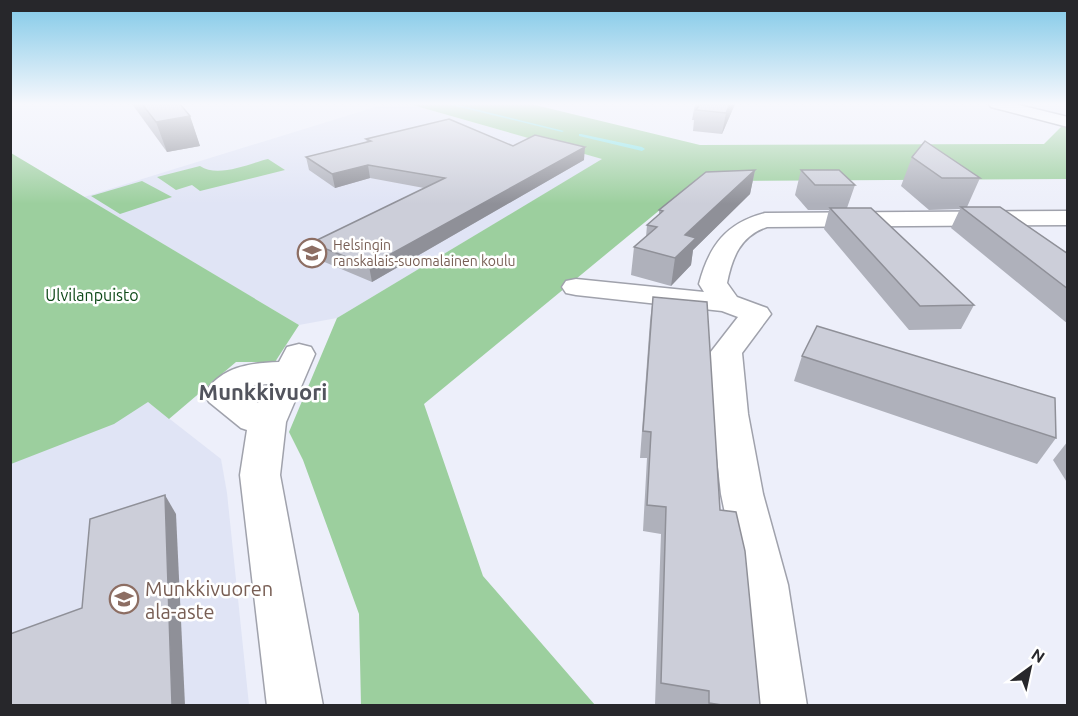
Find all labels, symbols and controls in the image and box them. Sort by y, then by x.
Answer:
school or university icon: Helsingin ranskalais-suomalainen koulu [296,237,328,269]
place label: Helsingin ranskalais-suomalainen koulu [333,237,516,269]
park label: Ulvilanpuisto [45,286,139,304]
district label: Munkkivuori [199,379,327,404]
place label: Munkkivuoren ala-aste [145,577,273,623]
school or university icon: Munkkivuoren ala-aste [108,583,140,615]
north arrow [1000,638,1060,698]
text: N [1028,645,1048,666]

